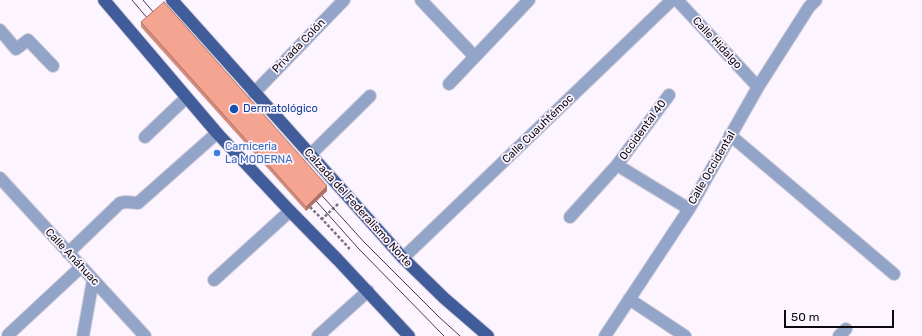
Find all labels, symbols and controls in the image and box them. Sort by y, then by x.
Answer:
street label: Calle Hidalgo [690,14,744,72]
street label: Privada Colón [270,16,328,76]
street label: Calle Cuauhtémoc [500,92,576,166]
street label: Occidental 40 [617,97,669,163]
place label: Dermatológico [243,102,318,116]
marker: Dermatológico [228,103,240,115]
street label: Calle Occidental [686,129,738,207]
place label: Carniceria La MODERNA [225,140,293,166]
street label: Calzada del Federalismo Norte [301,146,415,270]
marker: Carniceria La MODERNA [212,148,222,158]
street label: Calle Anáhuac [42,226,102,288]
scale bar [786,302,896,328]
text: 50 m [791,310,819,324]

